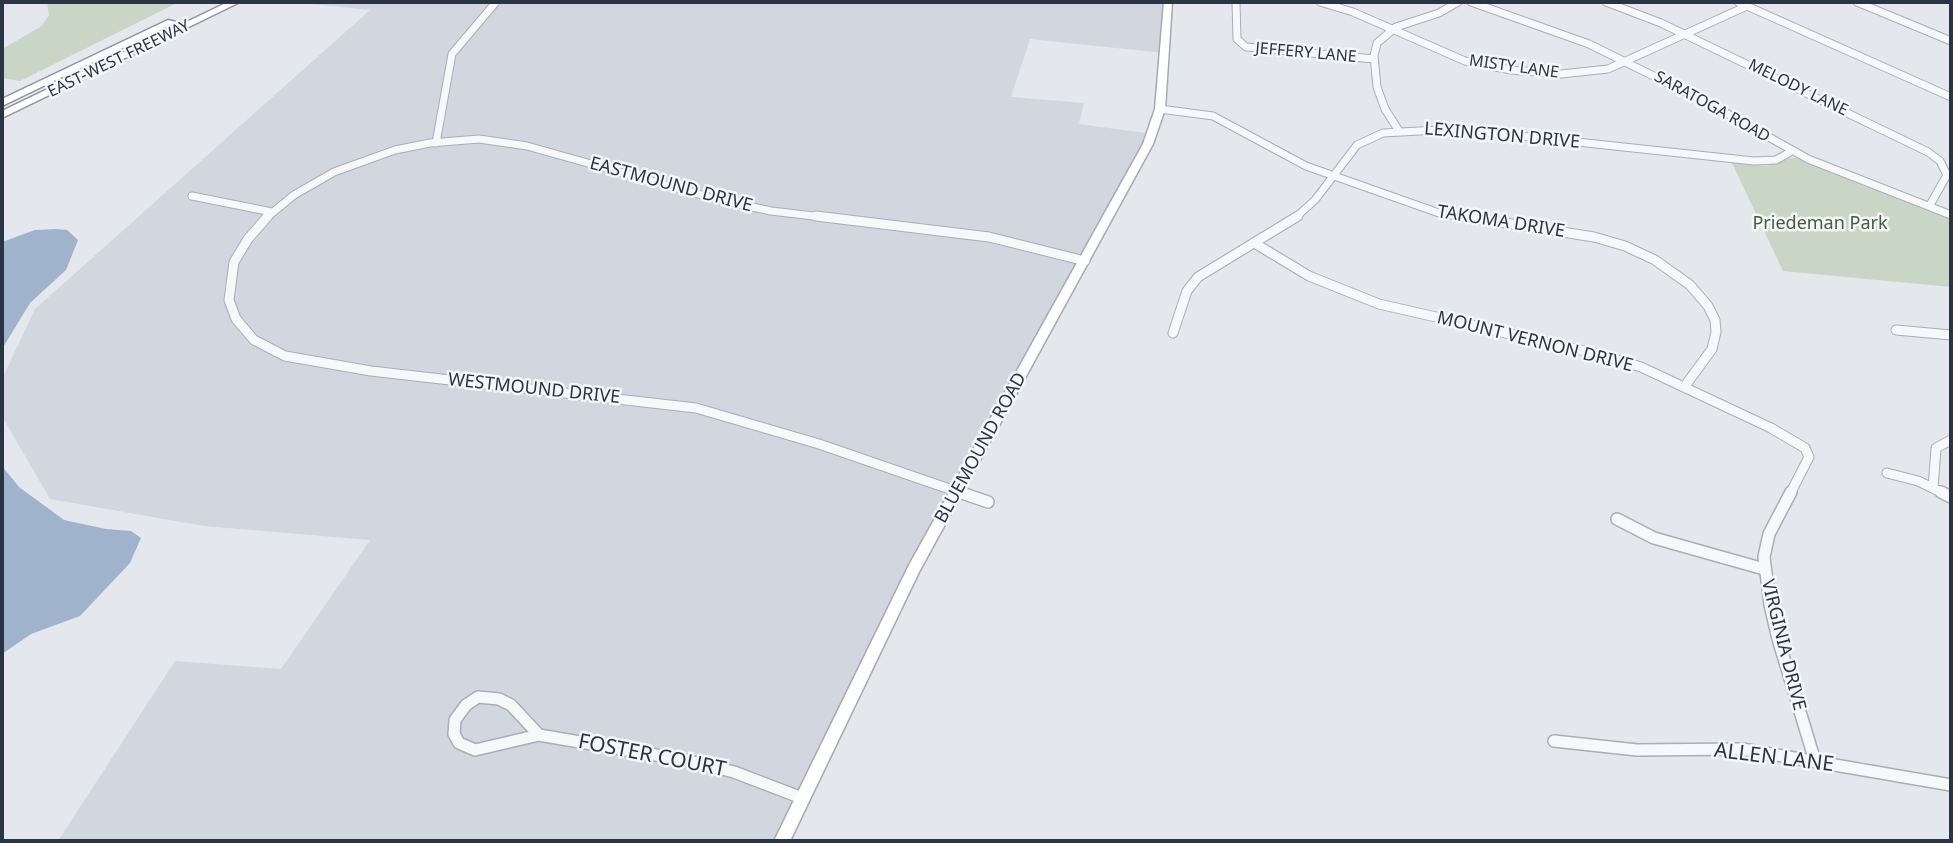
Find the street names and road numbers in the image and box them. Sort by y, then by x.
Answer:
street label: EAST-WEST FREEWAY [45,16,193,102]
street label: JEFFERY LANE [1255,39,1357,67]
street label: MISTY LANE [1468,51,1560,83]
street label: MELODY LANE [1745,56,1851,120]
street label: SARATOGA ROAD [1651,67,1773,147]
street label: LEXINGTON DRIVE [1423,118,1581,154]
street label: EASTMOUND DRIVE [587,153,755,217]
street label: TAKOMA DRIVE [1436,201,1566,243]
street label: MOUNT VERNON DRIVE [1435,307,1635,377]
street label: WESTMOUND DRIVE [447,369,621,409]
street label: BLUEMOUND ROAD [931,369,1031,527]
street label: VIRGINIA DRIVE [1756,577,1810,713]
street label: FOSTER COURT [576,729,728,783]
street label: ALLEN LANE [1713,738,1835,778]

